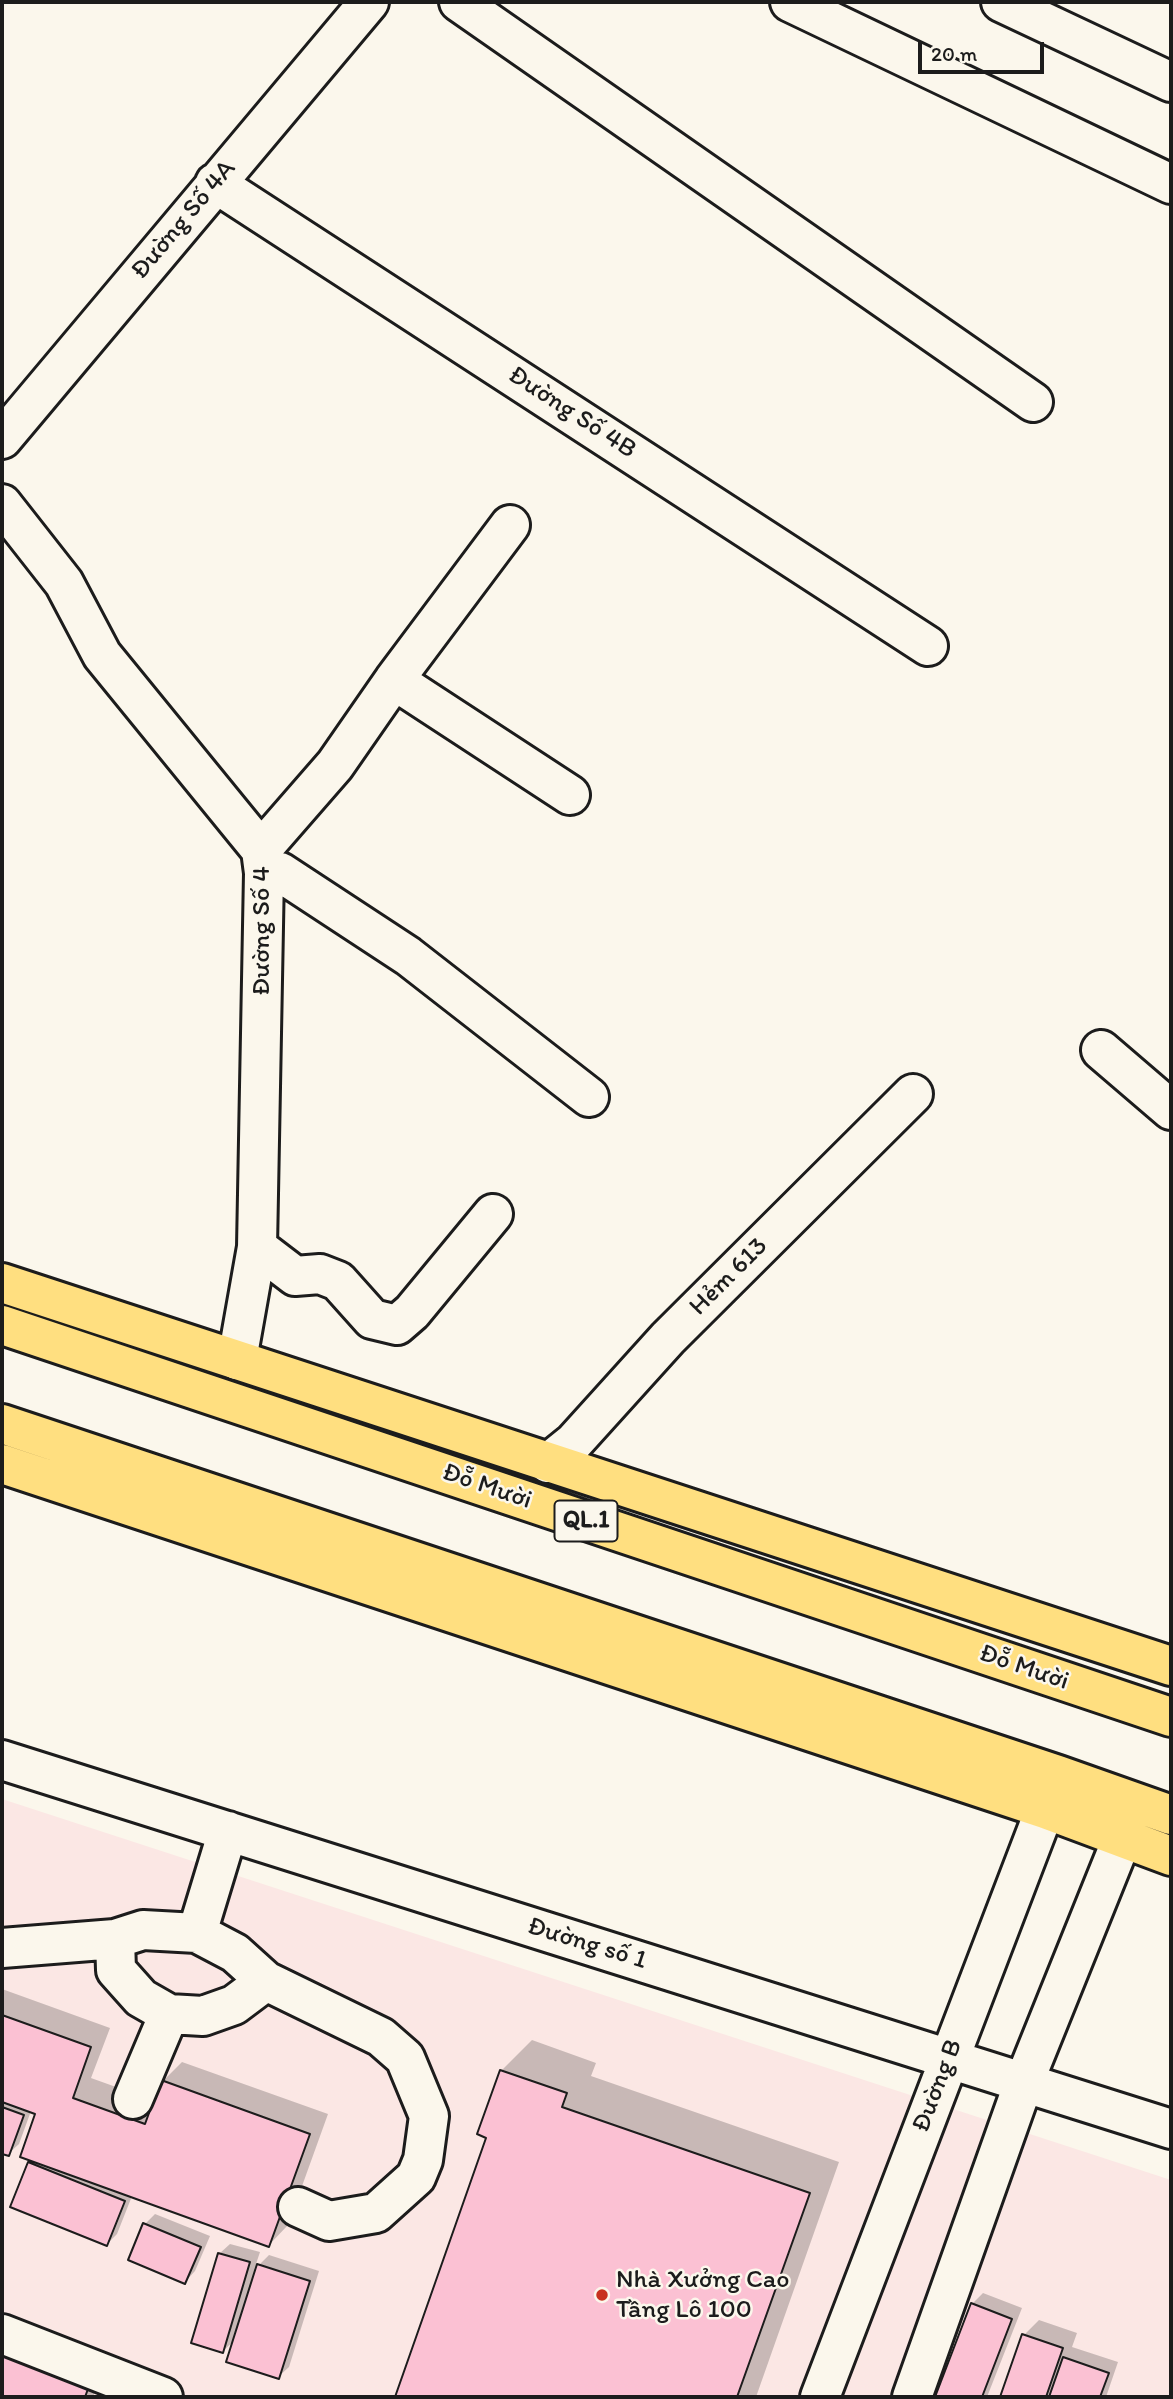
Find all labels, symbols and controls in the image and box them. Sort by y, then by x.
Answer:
scale bar [921,28,1047,72]
text: 20 m [931,41,977,66]
street label: Đường Số 4A [125,154,243,286]
street label: Đường Số 4B [502,360,642,466]
street label: Đường Số 4 [246,866,278,996]
street label: Hẻm 613 [683,1231,775,1323]
street label: Đỗ Mười [438,1457,536,1517]
road number: QL.1 [554,1500,618,1541]
street label: Đỗ Mười [975,1638,1073,1698]
street label: Đường số 1 [524,1911,650,1977]
street label: Đường B [906,2035,970,2137]
place label: Nhà Xưởng Cao Tầng Lô 100 [616,2264,789,2326]
marker: Nhà Xưởng Cao Tầng Lô 100 [594,2287,610,2303]

